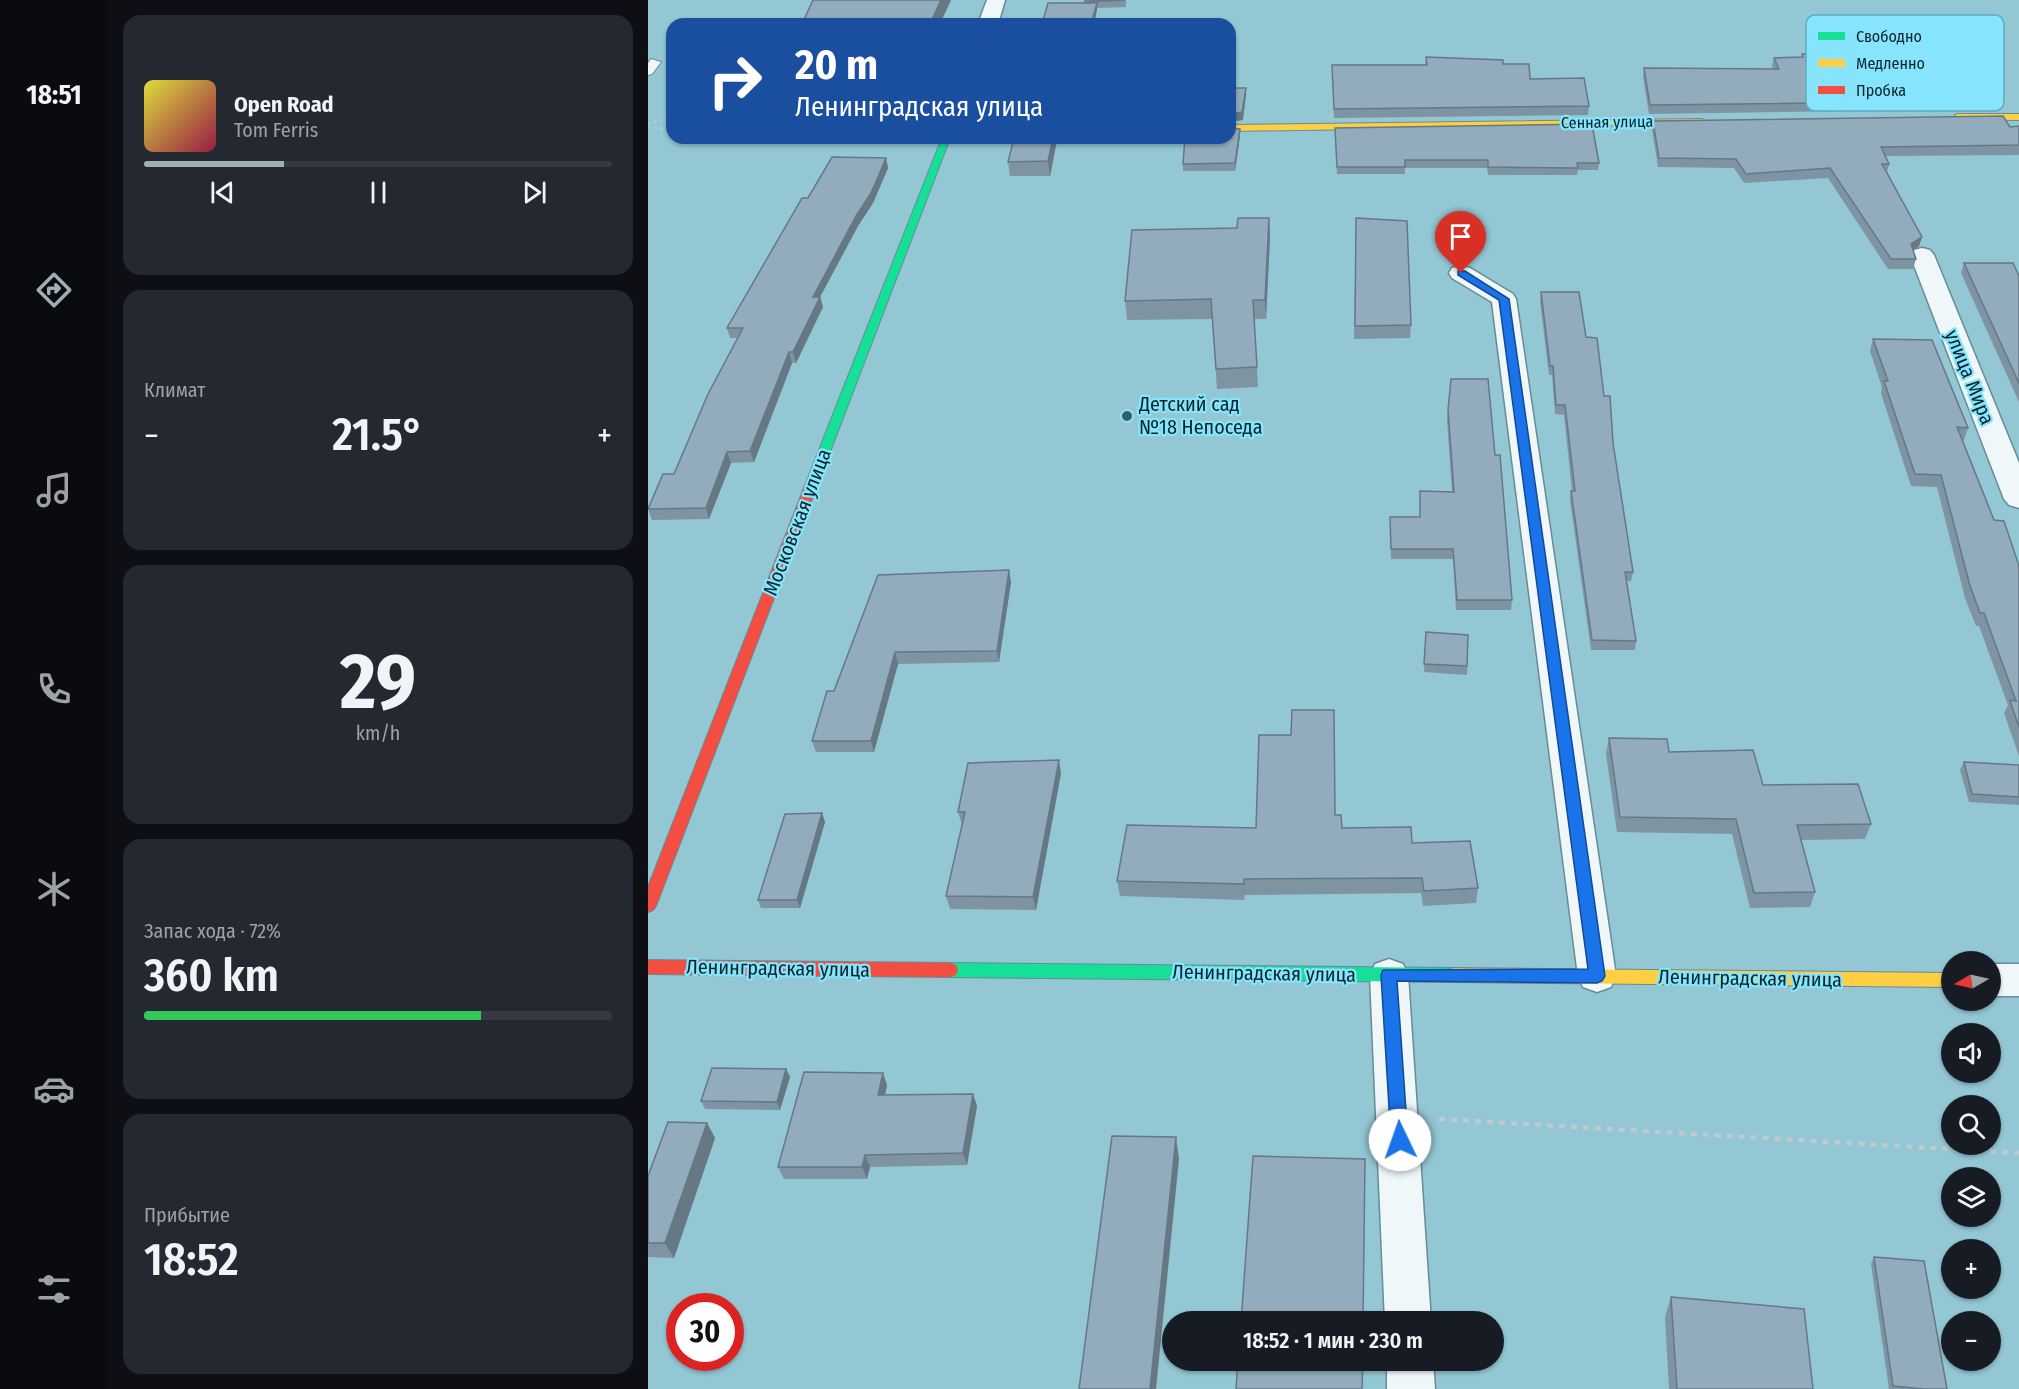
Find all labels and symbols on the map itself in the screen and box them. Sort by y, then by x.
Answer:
legend [1806,15,2004,111]
text: Свободно [1856,27,1922,46]
text: Медленно [1856,54,1925,73]
text: Пробка [1856,81,1906,100]
street label: Сенная улица [1561,112,1654,132]
pin [1435,211,1486,273]
street label: улица Мира [1940,326,2000,428]
place label: Детский сад №18 Непоседа [1138,392,1262,439]
marker: Детский сад №18 Непоседа [1120,409,1134,423]
street label: Московская улица [758,445,836,599]
north arrow [1941,951,2001,1011]
street label: Ленинградская улица [686,954,870,982]
street label: Ленинградская улица [1172,959,1356,987]
street label: Ленинградская улица [1658,964,1842,992]
position arrow [1368,1108,1432,1172]
speed limit sign: 30 [666,1293,744,1371]

